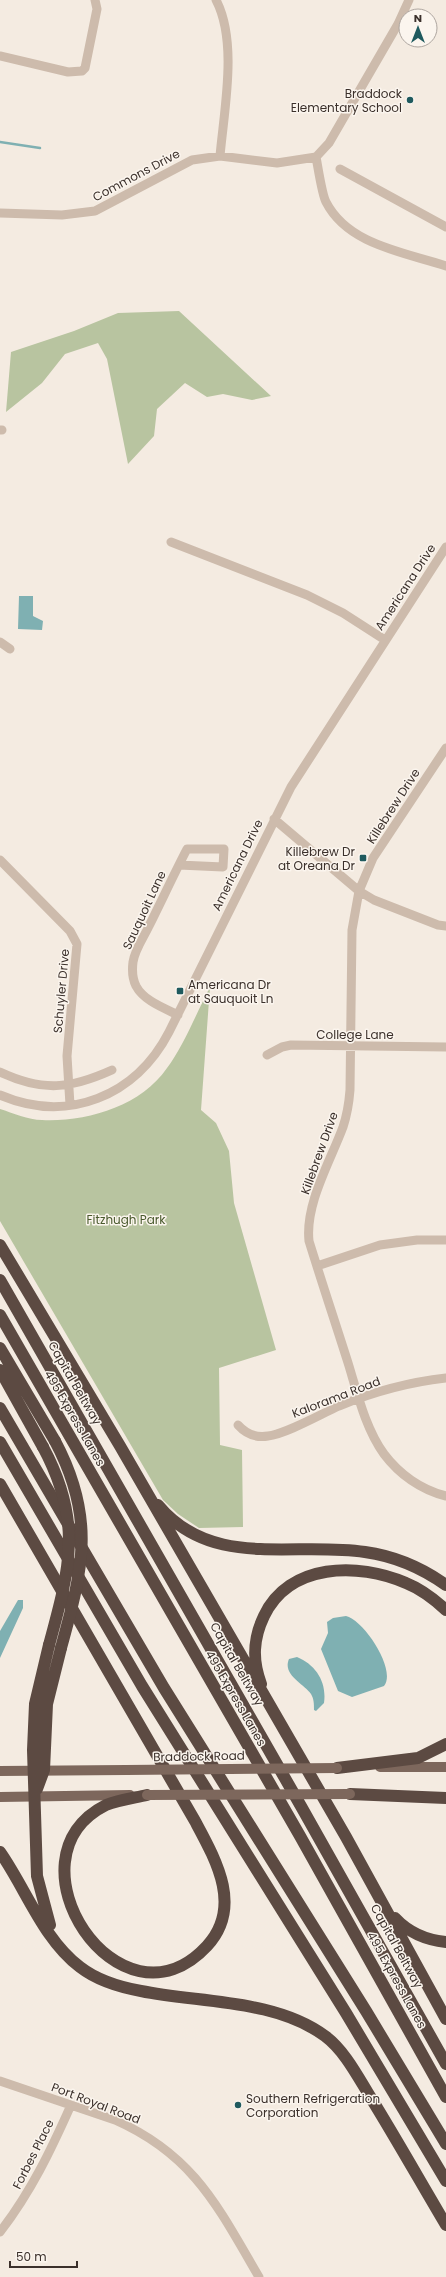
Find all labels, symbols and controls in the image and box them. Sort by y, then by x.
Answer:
north arrow [398,8,438,48]
text: N [414,10,422,26]
place label: Braddock Elementary School [291,85,403,116]
marker: Braddock Elementary School [405,95,415,105]
street label: Commons Drive [89,145,183,205]
street label: Americana Drive [371,541,439,633]
street label: Killebrew Drive [362,765,424,847]
street label: Americana Drive [207,816,267,914]
place label: Killebrew Dr at Oreana Dr [278,843,356,874]
marker: Killebrew Dr at Oreana Dr [358,853,368,863]
street label: Sauquoit Lane [118,868,170,952]
street label: Schuyler Drive [49,948,73,1034]
place label: Americana Dr at Sauquoit Ln [188,976,273,1007]
marker: Americana Dr at Sauquoit Ln [175,986,185,996]
street label: College Lane [316,1026,394,1043]
street label: Killebrew Drive [296,1109,342,1197]
park label: Fitzhugh Park [87,1211,166,1228]
street label: Capital Beltway [44,1338,106,1428]
street label: 495 Express Lanes [41,1367,109,1469]
street label: Kalorama Road [289,1372,383,1422]
street label: Capital Beltway [206,1619,268,1709]
street label: 495 Express Lanes [202,1647,270,1749]
street label: Braddock Road [153,1747,245,1765]
street label: Capital Beltway [367,1901,427,1991]
street label: 495 Express Lanes [363,1929,431,2031]
street label: Port Royal Road [49,2078,143,2128]
place label: Southern Refrigeration Corporation [246,2090,380,2121]
marker: Southern Refrigeration Corporation [233,2100,243,2110]
street label: Forbes Place [8,2116,58,2192]
scale bar [10,2243,77,2269]
text: 50 m [16,2248,47,2265]

